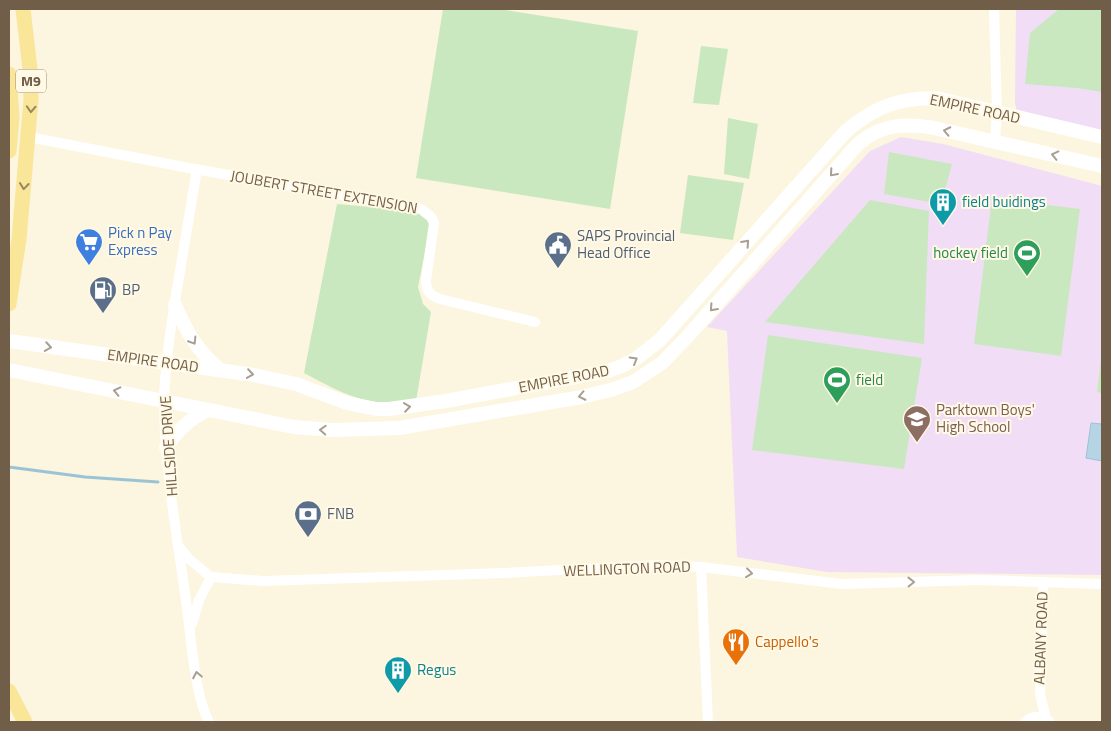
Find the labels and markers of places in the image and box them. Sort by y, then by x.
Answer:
building icon: field buidings [928,187,958,226]
place label: field buidings [962,190,1046,213]
place label: Pick n Pay Express [108,221,172,261]
place label: SAPS Provincial Head Office [577,224,675,264]
supermarket icon: Pick n Pay Express [74,227,104,266]
public building icon: SAPS Provincial Head Office [543,230,573,269]
sports icon: hockey field [1012,238,1042,277]
place label: hockey field [933,241,1008,264]
fuel station icon: BP [88,275,118,314]
place label: BP [122,278,140,301]
sports icon: field [822,365,852,404]
place label: field [856,368,883,391]
place label: Parktown Boys' High School [936,398,1035,438]
school or university icon: Parktown Boys' High School [902,404,932,443]
bank icon: FNB [293,499,323,538]
place label: FNB [327,502,354,525]
restaurant icon: Cappello's [721,627,751,666]
place label: Cappello's [755,630,819,653]
building icon: Regus [383,655,413,694]
place label: Regus [417,658,456,681]

